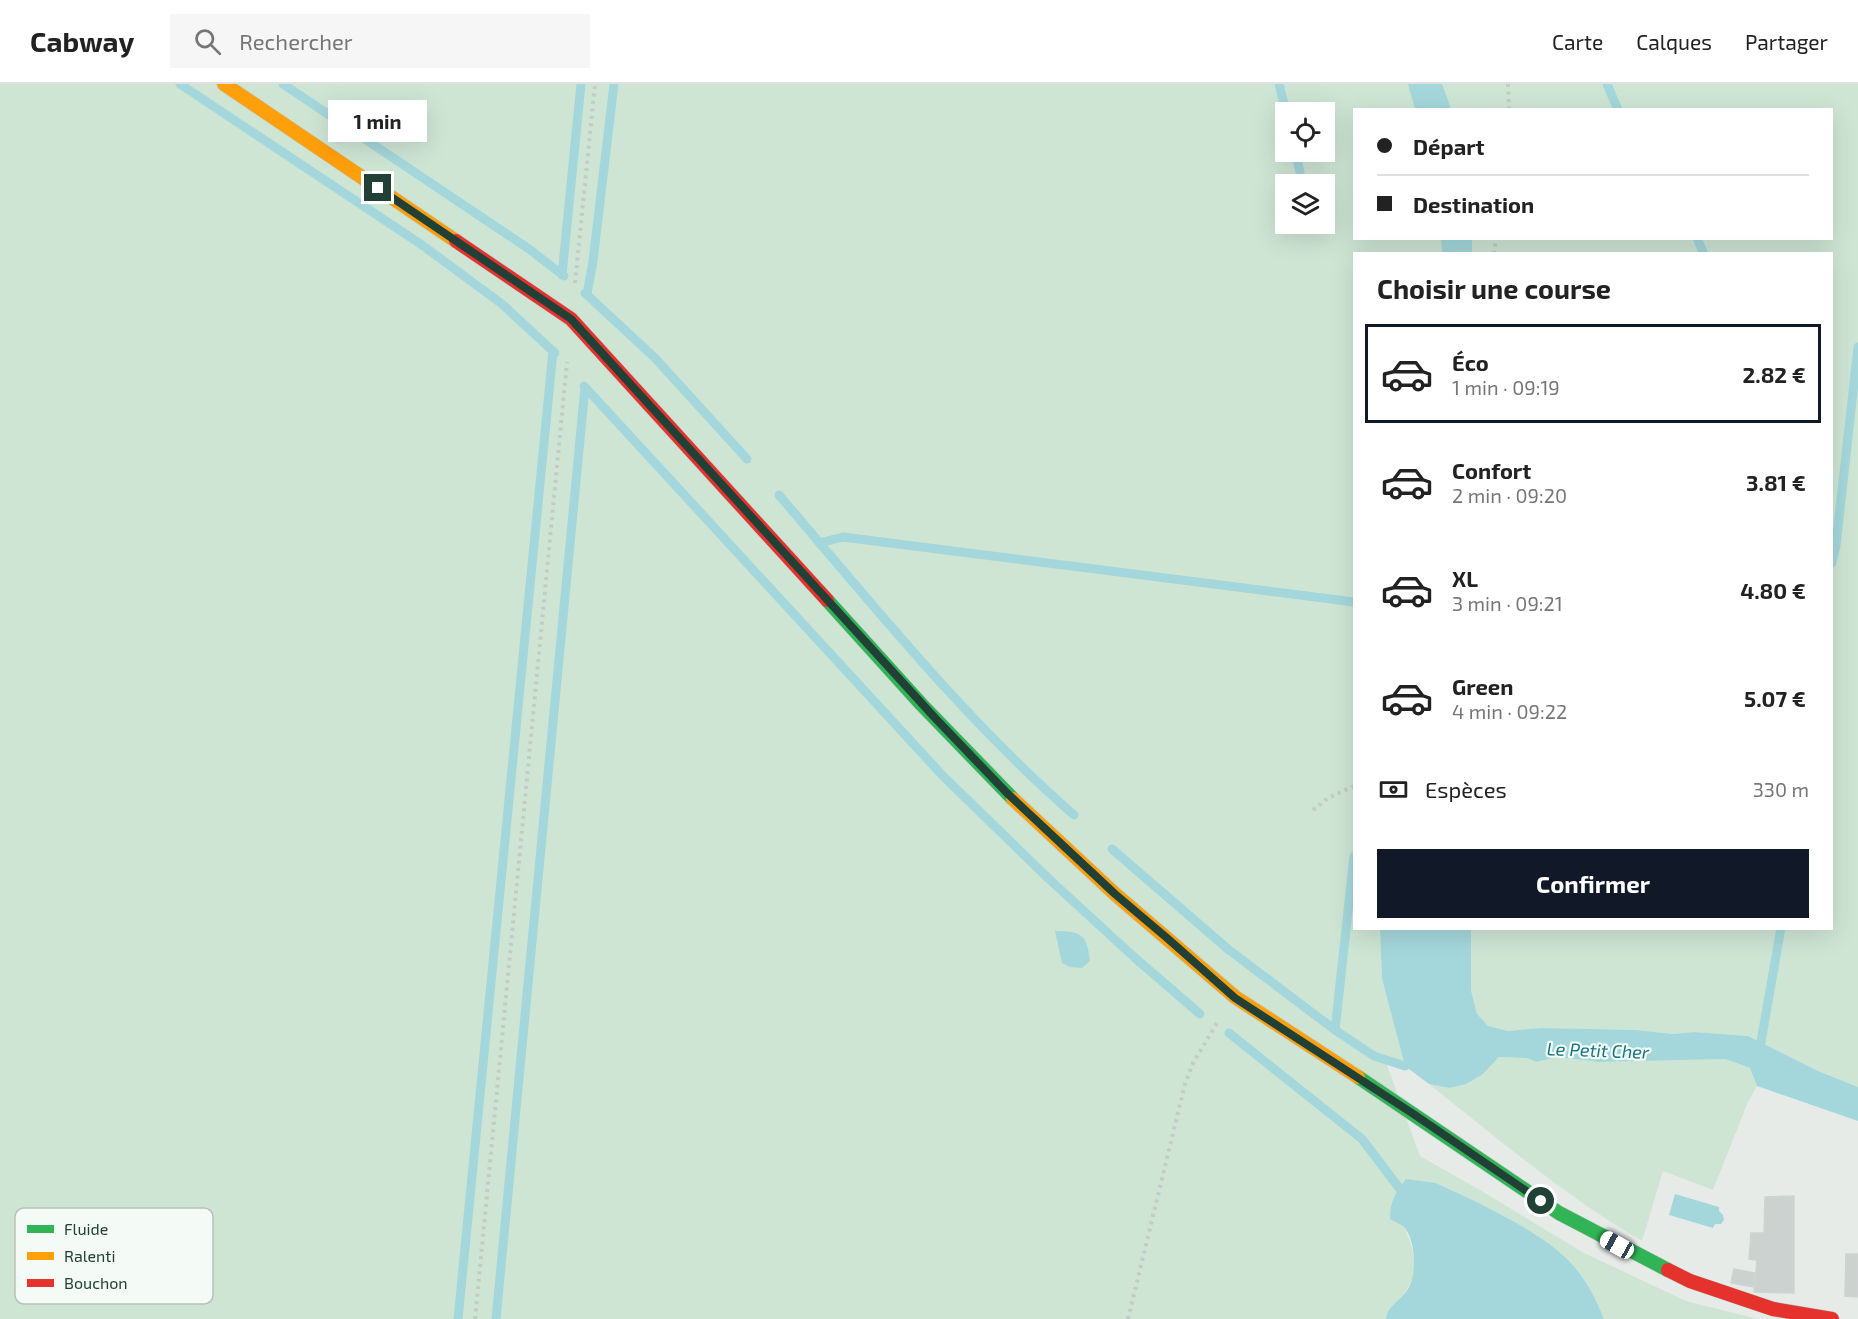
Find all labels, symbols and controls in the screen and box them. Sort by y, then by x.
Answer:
search box [170,14,590,68]
text: Cabway [30,24,134,58]
icon: search [191,25,224,58]
text: Rechercher [239,28,353,54]
text: Carte [1552,29,1603,54]
text: Calques [1636,29,1712,54]
text: Partager [1745,29,1828,54]
callout: 1 min [328,101,428,143]
map controls [1275,102,1335,234]
button: locate [1275,102,1335,162]
text: 1 min [353,109,402,133]
text: Départ [1413,133,1485,159]
route end [364,174,391,201]
button: layers [1275,174,1335,234]
text: Destination [1413,191,1534,217]
text: Choisir une course [1377,272,1611,304]
icon: car [1380,347,1434,401]
text: Éco [1452,349,1489,375]
text: 2.82 € [1742,361,1806,387]
text: 1 min · 09:19 [1452,375,1560,399]
icon: car [1380,455,1434,509]
text: Confort [1452,457,1531,483]
text: 3.81 € [1746,469,1806,495]
text: 2 min · 09:20 [1452,483,1567,507]
icon: car [1380,563,1434,617]
text: XL [1452,565,1478,591]
text: 4.80 € [1740,577,1806,603]
text: 3 min · 09:21 [1452,591,1563,615]
icon: car [1380,671,1434,725]
text: Green [1452,673,1514,699]
text: 5.07 € [1744,685,1806,711]
text: 4 min · 09:22 [1452,699,1567,723]
icon: cash [1377,773,1410,806]
text: Espèces [1425,776,1507,802]
text: 330 m [1753,777,1809,801]
button: Confirmer [1377,849,1809,918]
water label: Le Petit Cher [1546,1037,1650,1063]
route start [1527,1187,1554,1214]
legend [15,1208,213,1304]
text: Fluide [64,1219,108,1238]
car [1597,1228,1637,1262]
text: Ralenti [64,1246,115,1265]
text: Bouchon [64,1273,128,1292]

